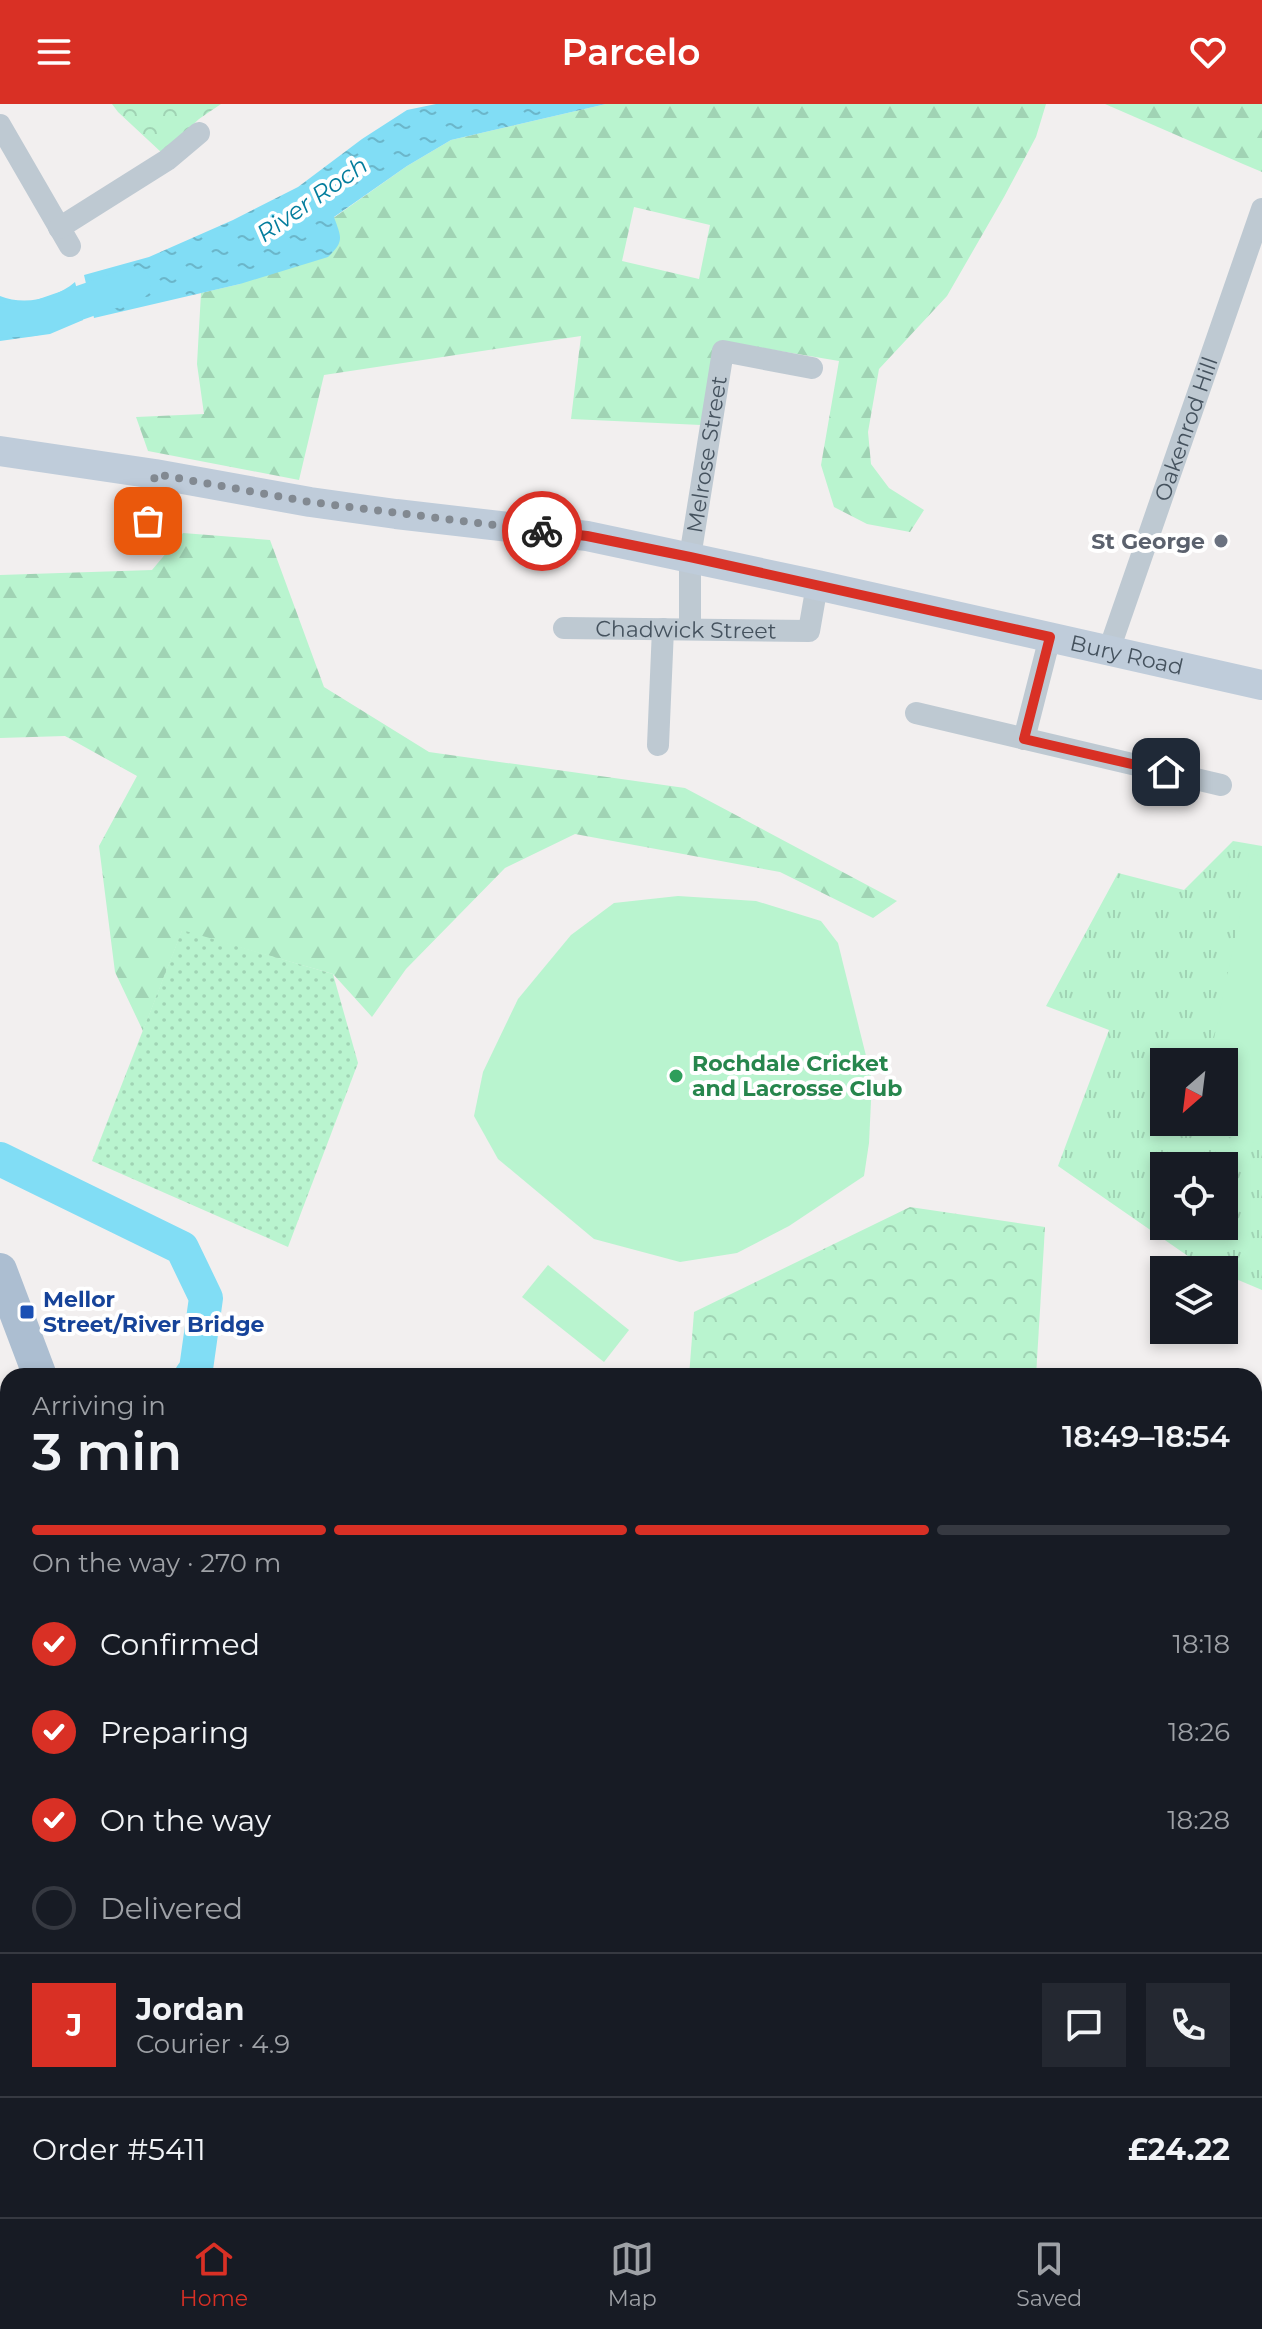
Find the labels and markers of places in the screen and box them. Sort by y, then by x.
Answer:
pin [114,487,182,555]
place label: St George [1091,528,1205,555]
marker: St George [1212,532,1230,550]
pin [1132,738,1200,806]
place label: Rochdale Cricket and Lacrosse Club [692,1050,902,1102]
marker: Rochdale Cricket and Lacrosse Club [667,1067,685,1085]
place label: Mellor Street/River Bridge [43,1286,265,1338]
marker: Mellor Street/River Bridge [18,1303,36,1321]

